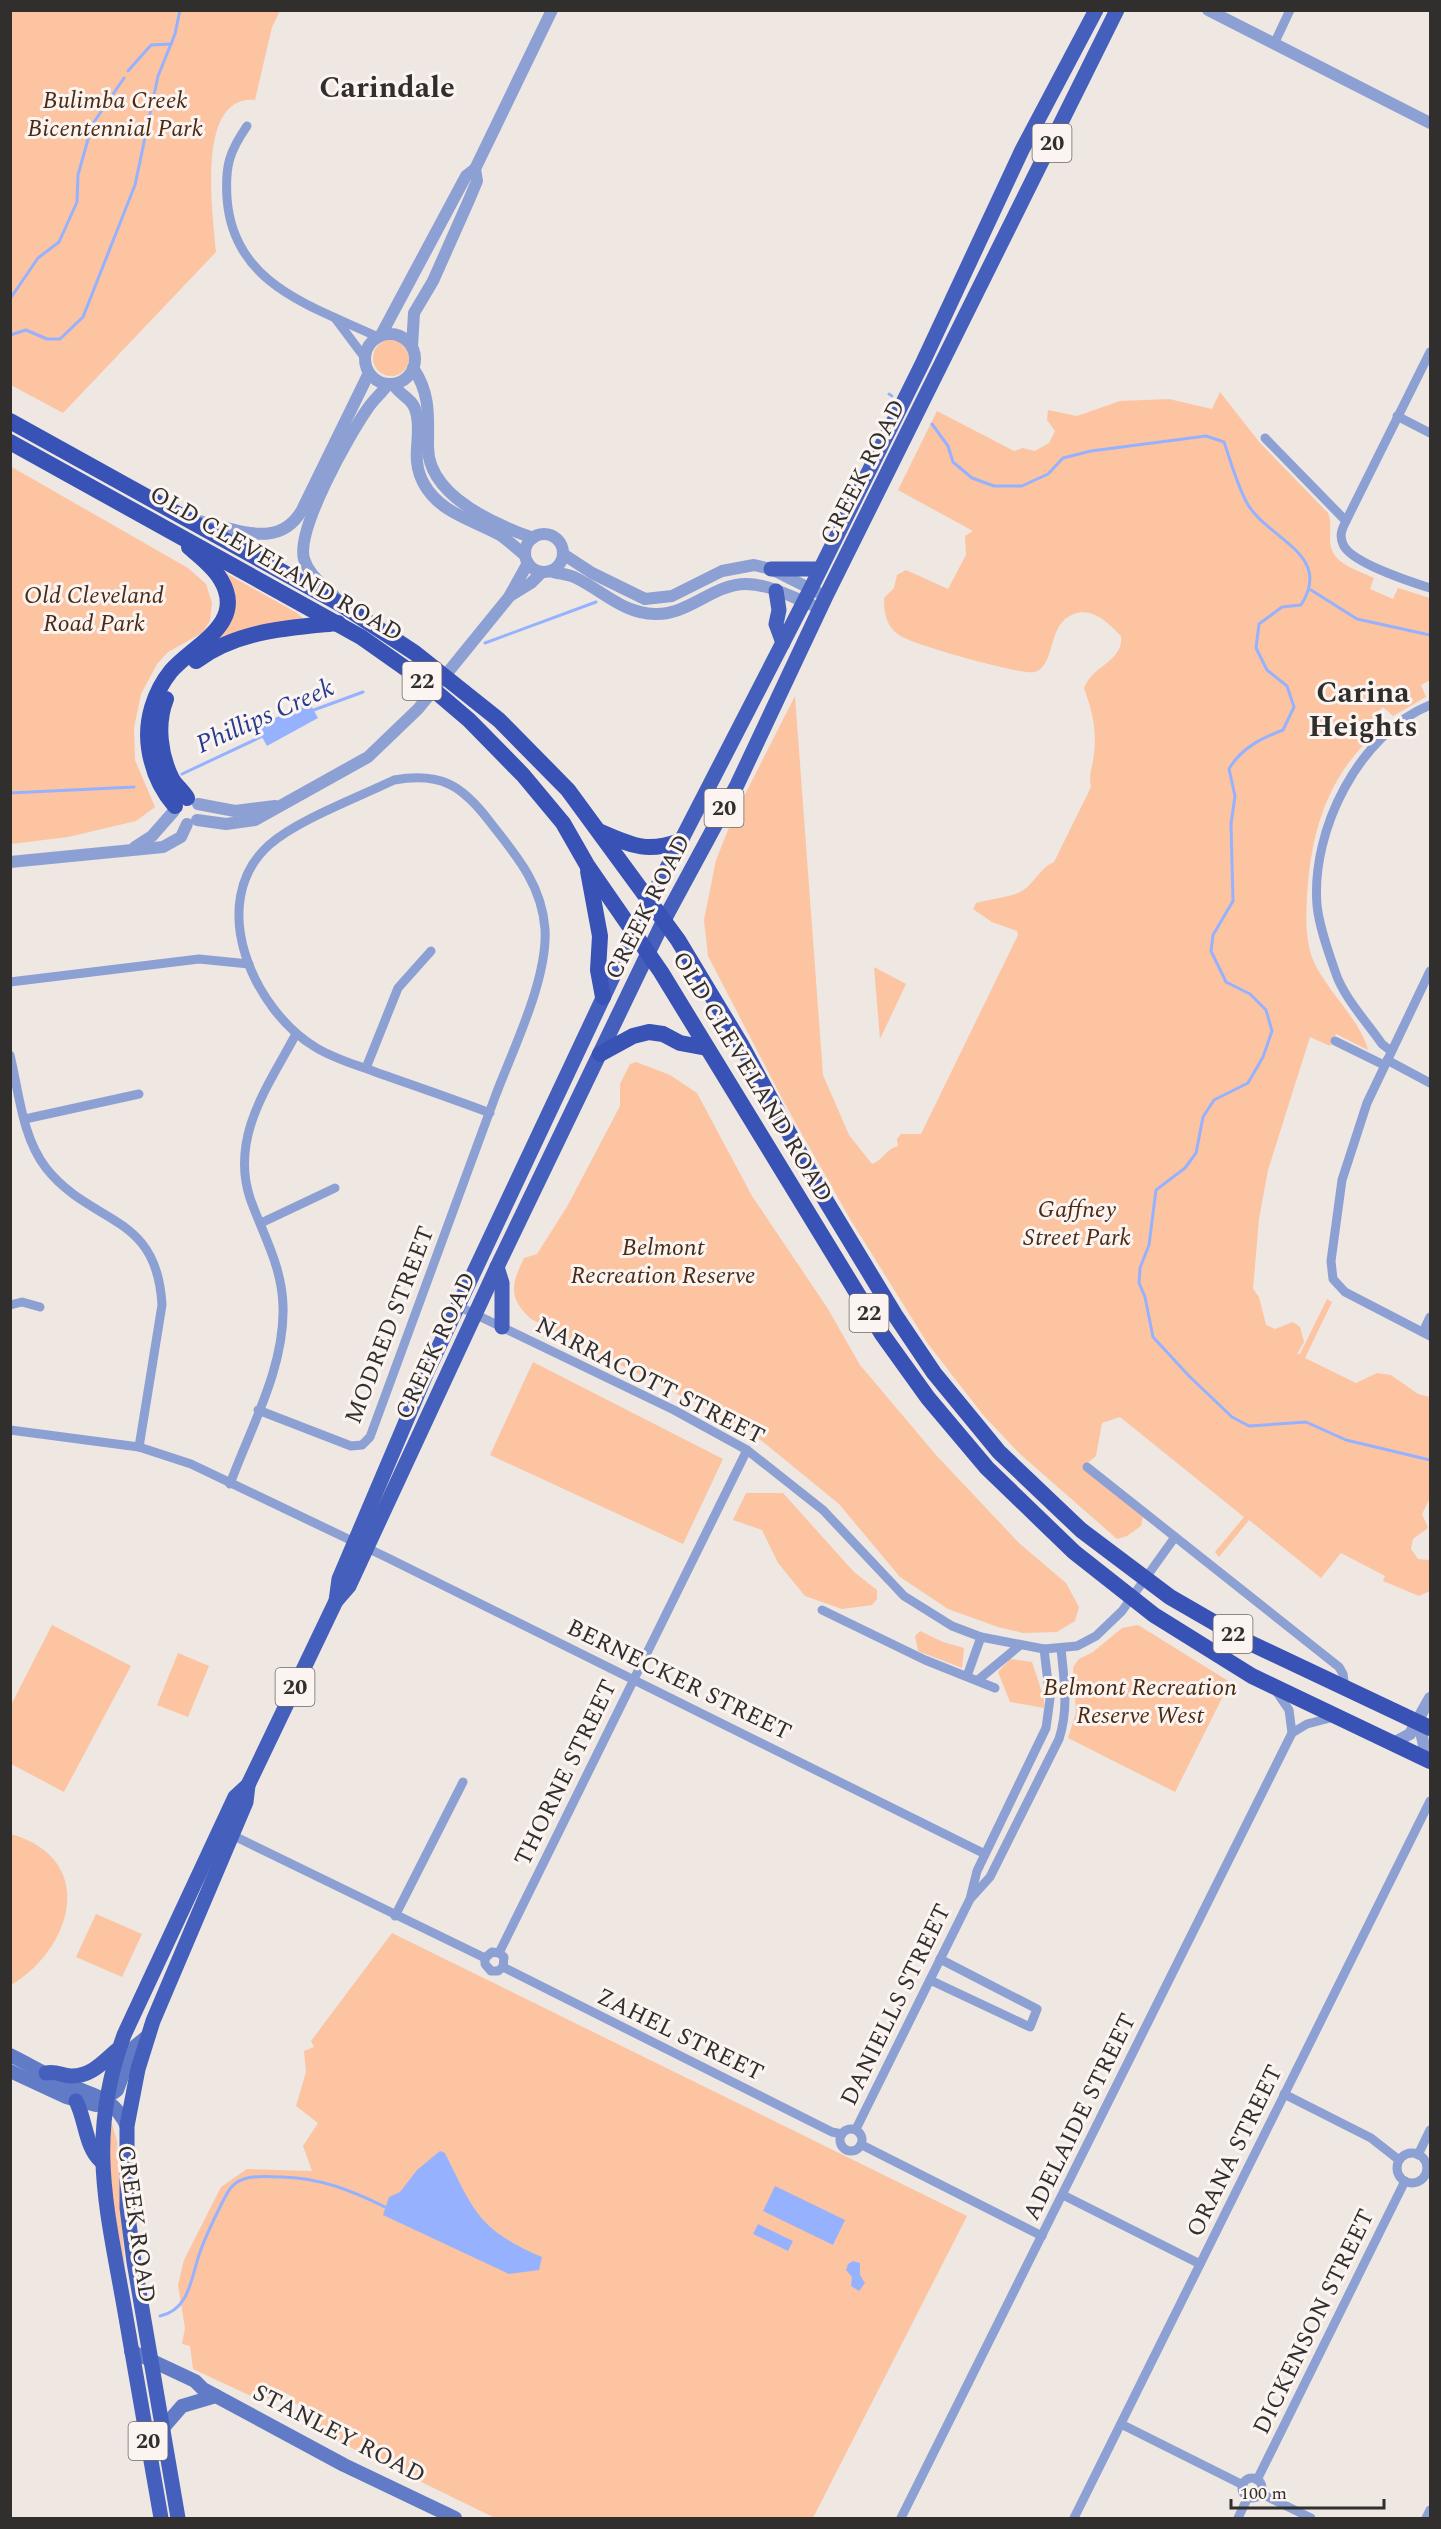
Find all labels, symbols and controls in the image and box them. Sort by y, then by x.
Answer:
district label: Carindale [319,65,455,111]
park label: Bulimba Creek Bicentennial Park [27,83,203,147]
road number: 20 [1032,124,1072,162]
street label: CREEK ROAD [811,393,915,551]
street label: OLD CLEVELAND ROAD [143,477,409,651]
park label: Old Cleveland Road Park [24,578,164,642]
road number: 22 [402,662,442,700]
water label: Phillips Creek [189,668,341,764]
district label: Carina Heights [1308,670,1418,750]
road number: 20 [704,789,744,827]
street label: CREEK ROAD [596,828,700,986]
street label: OLD CLEVELAND ROAD [663,945,841,1209]
park label: Gaffney Street Park [1023,1192,1131,1256]
street label: MODRED STREET [336,1221,444,1429]
park label: Belmont Recreation Reserve [571,1230,755,1294]
street label: CREEK ROAD [386,1266,486,1426]
road number: 22 [850,1294,888,1332]
street label: NARRACOTT STREET [529,1308,771,1454]
street label: BERNECKER STREET [560,1610,798,1750]
road number: 22 [1214,1615,1252,1653]
road number: 20 [276,1668,314,1706]
park label: Belmont Recreation Reserve West [1043,1670,1237,1734]
street label: THORNE STREET [505,1674,627,1872]
street label: DANIELLS STREET [831,1898,961,2112]
street label: ZAHEL STREET [590,1979,770,2091]
street label: ADELAIDE STREET [1014,2007,1146,2227]
street label: ORANA STREET [1178,2059,1292,2243]
street label: CREEK ROAD [107,2143,165,2305]
street label: DICKENSON STREET [1244,2203,1384,2441]
street label: STANLEY ROAD [246,2375,432,2493]
road number: 20 [128,2422,168,2460]
scale bar [1231,2472,1384,2510]
text: 100 m [1240,2480,1287,2507]

